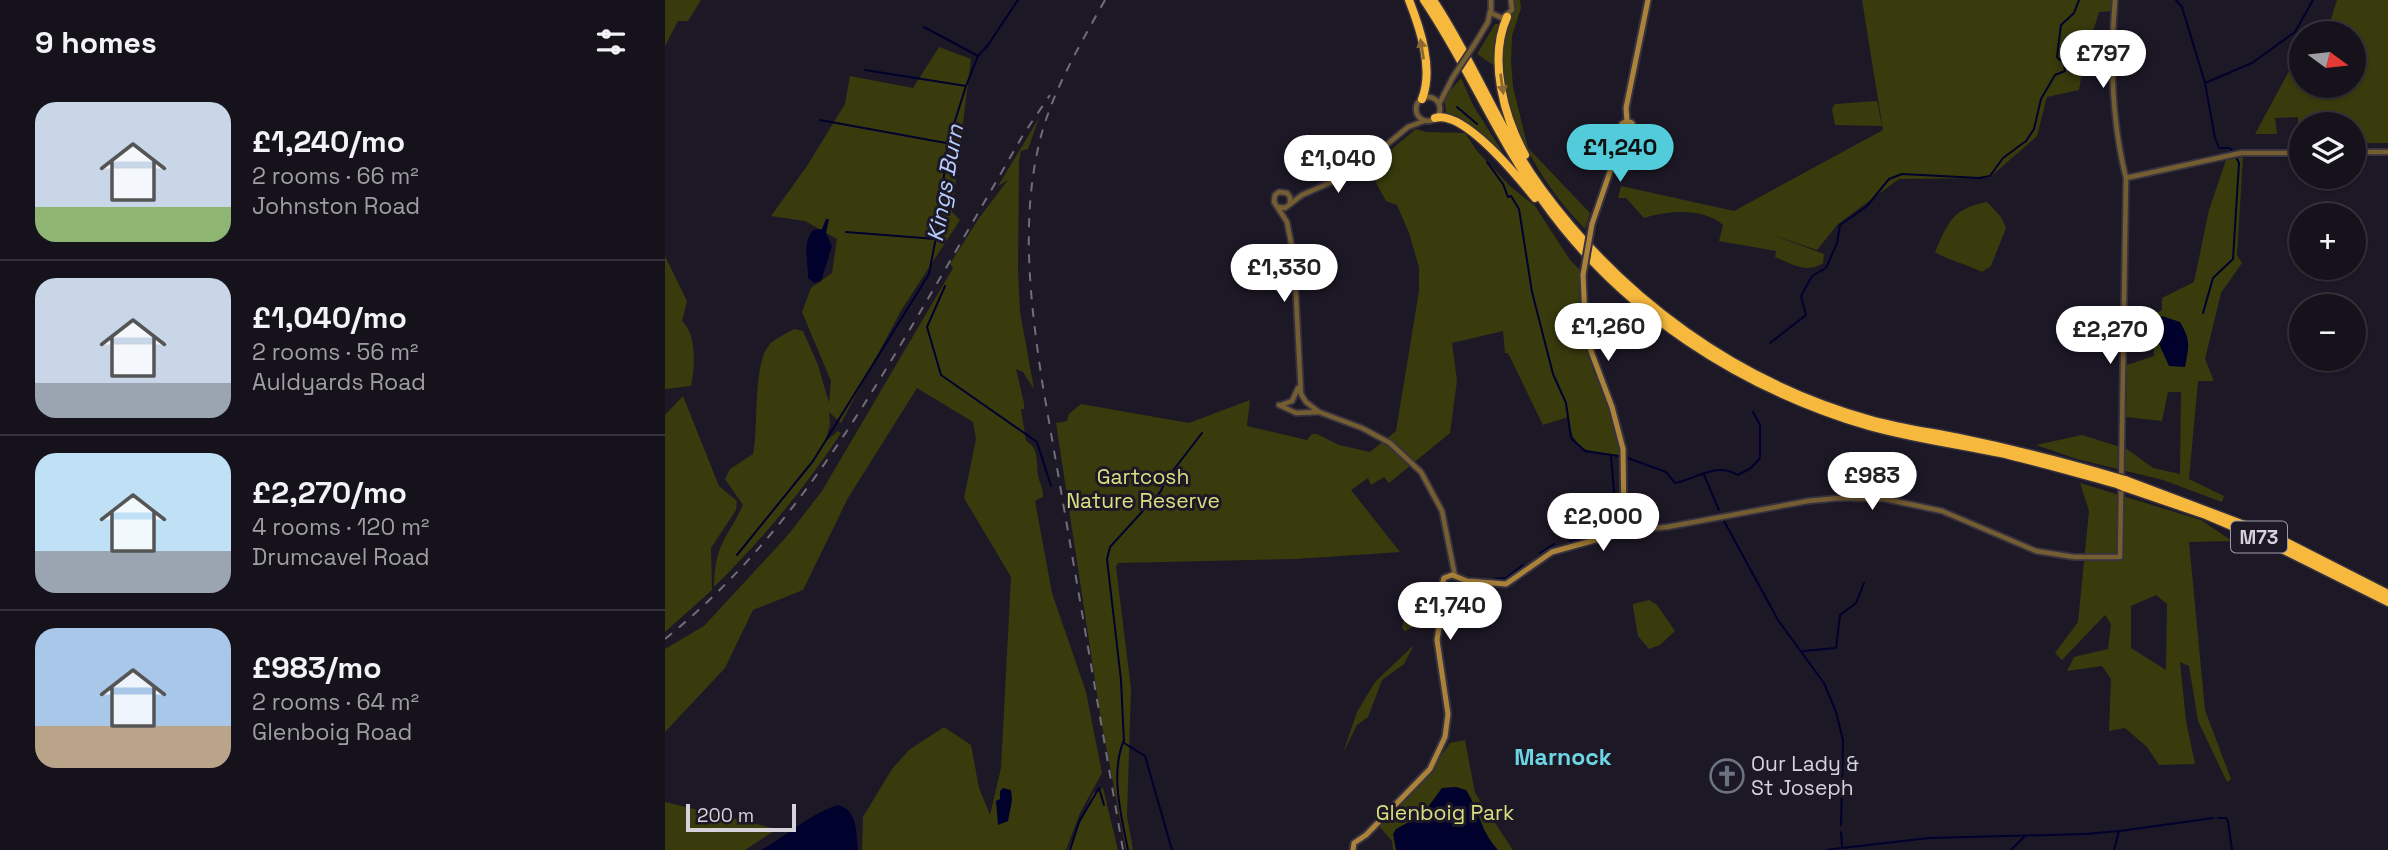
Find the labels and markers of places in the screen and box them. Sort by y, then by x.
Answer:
pin: £797 [2062,31,2144,90]
pin: £1,240 [1563,124,1677,184]
pin: £1,040 [1281,136,1395,195]
pin: £1,330 [1227,244,1341,304]
pin: £1,260 [1551,304,1665,363]
pin: £2,270 [2053,306,2167,366]
pin: £983 [1831,452,1913,512]
pin: £2,000 [1546,494,1660,553]
pin: £1,740 [1393,582,1507,642]
place label: Our Lady & St Joseph [1751,750,1859,801]
church icon: Our Lady & St Joseph [1708,757,1746,795]

